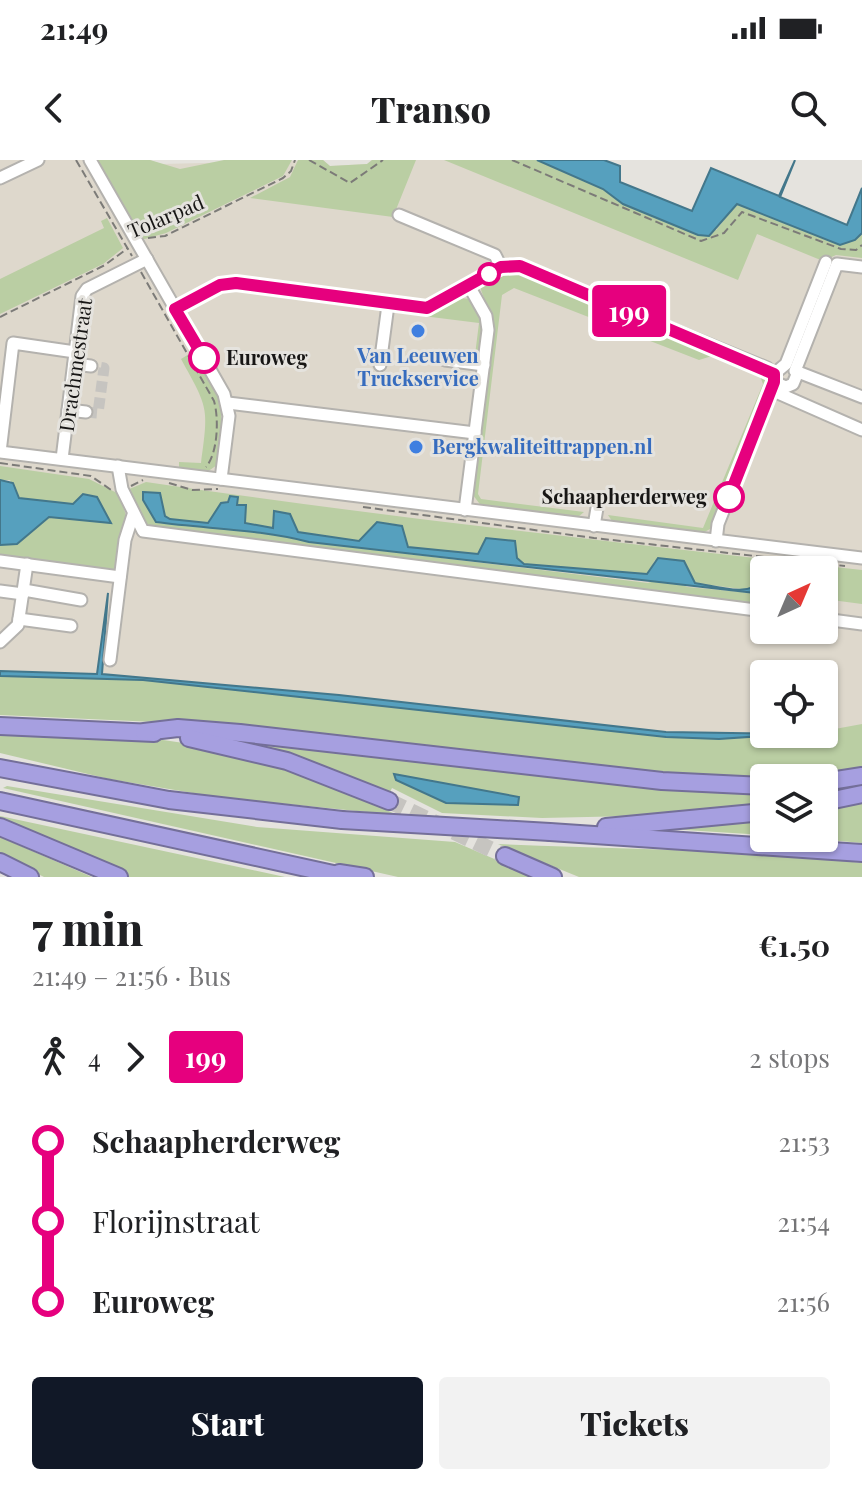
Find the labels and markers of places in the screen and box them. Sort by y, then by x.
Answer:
unlabelled marker [478,263,500,285]
marker: Van Leeuwen Truckservice [409,322,427,340]
place label: Van Leeuwen Truckservice [356,341,479,391]
marker: Euroweg [189,343,219,373]
place label: Euroweg [226,343,308,370]
place label: Bergkwaliteittrappen.nl [432,432,653,459]
marker: Bergkwaliteittrappen.nl [407,438,425,456]
place label: Schaapherderweg [542,482,707,509]
marker: Schaapherderweg [714,482,744,512]

